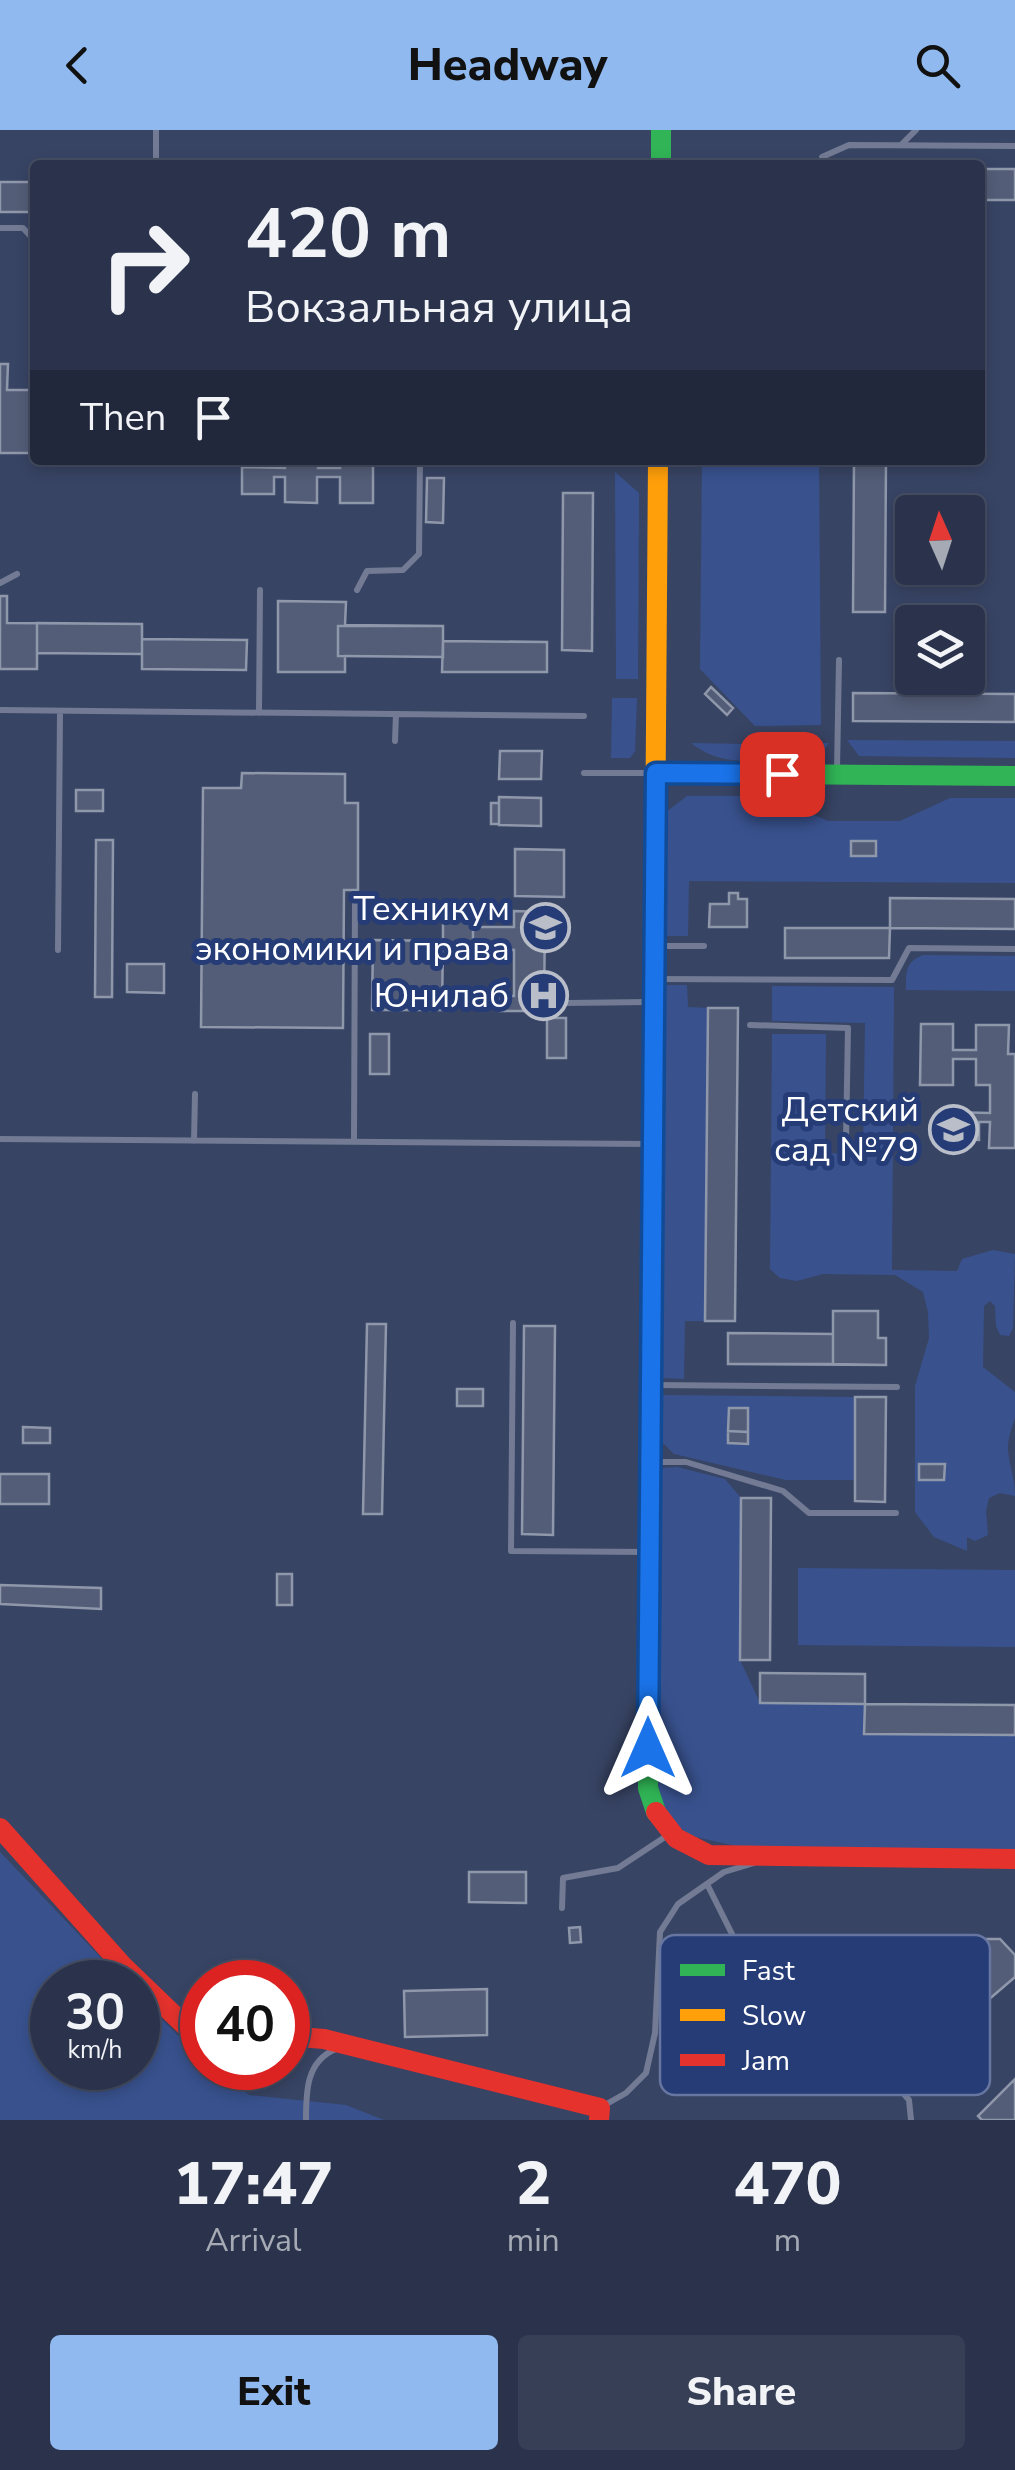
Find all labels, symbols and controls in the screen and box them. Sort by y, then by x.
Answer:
text: Headway [408,35,607,96]
icon: back [50,38,105,93]
icon: search [910,38,965,93]
text: 420 m [245,186,451,282]
icon: right [80,200,210,330]
text: Вокзальная улица [245,277,633,338]
icon: arrive [186,390,241,445]
text: Then [80,392,166,443]
north arrow [895,495,985,585]
map controls [895,495,985,695]
button: layers [895,605,985,695]
pin [740,732,825,817]
icon: arrive [755,747,810,802]
place label: Техникум экономики и права [195,885,510,972]
school or university icon: Техникум экономики и права [519,902,571,954]
hospital icon: Юнилаб [518,969,570,1021]
place label: Юнилаб [374,972,509,1019]
place label: Детский сад №79 [774,1086,919,1173]
school or university icon: Детский сад №79 [928,1103,980,1155]
position arrow [596,1696,700,1800]
legend [660,1935,990,2095]
text: Fast [742,1952,795,1990]
speed limit sign: 40 [180,1960,310,2090]
text: 30 [65,1978,125,2047]
text: Slow [742,1997,806,2035]
text: km/h [67,2033,123,2067]
text: Jam [741,2042,790,2080]
text: 17:47 [174,2143,333,2225]
text: 2 [515,2143,551,2225]
text: 470 [733,2143,841,2225]
text: Arrival [205,2219,302,2262]
text: min [507,2219,560,2262]
text: m [774,2219,801,2262]
button: Exit [50,2335,498,2450]
button: Share [518,2335,965,2450]

